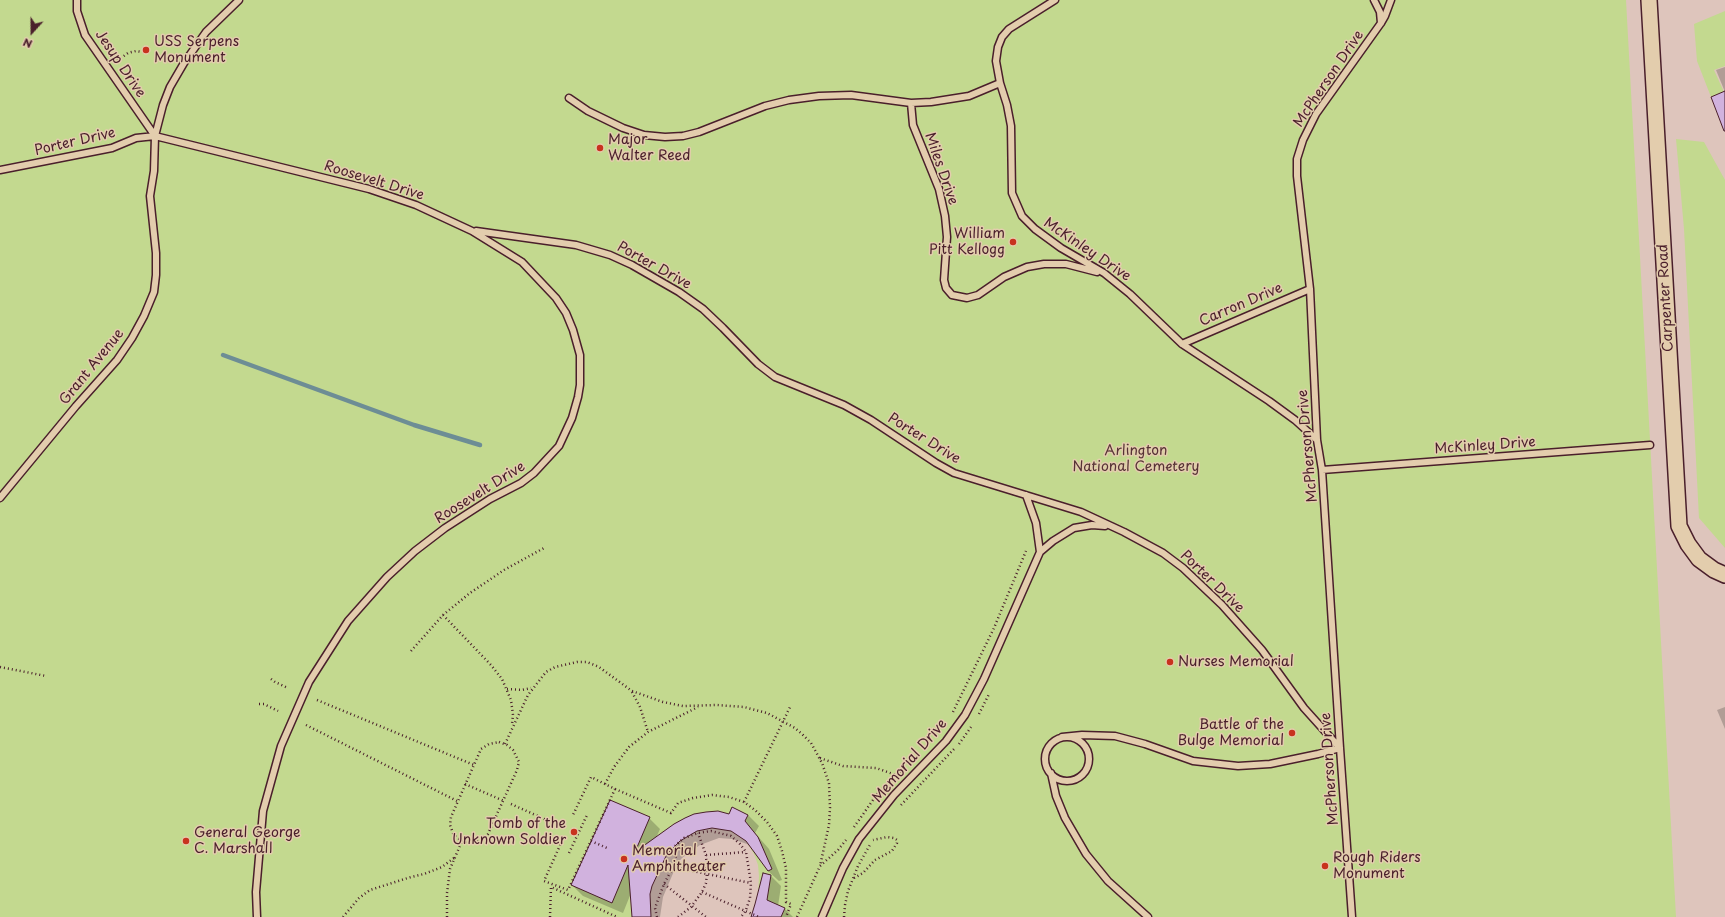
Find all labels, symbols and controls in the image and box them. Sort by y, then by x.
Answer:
north arrow [12,12,52,52]
street label: Jesup Drive [91,27,149,101]
street label: McPherson Drive [1290,27,1368,131]
text: N [20,34,35,53]
place label: USS Serpens Monument [154,34,239,66]
marker: USS Serpens Monument [141,45,151,55]
street label: Porter Drive [33,125,117,159]
street label: Miles Drive [921,131,961,207]
place label: Major Walter Reed [608,132,690,164]
marker: Major Walter Reed [595,143,605,153]
street label: Roosevelt Drive [322,158,426,204]
street label: McKinley Drive [1040,215,1134,285]
place label: William Pitt Kellogg [929,226,1005,258]
marker: William Pitt Kellogg [1008,237,1018,247]
street label: Porter Drive [614,239,694,293]
street label: Carpenter Road [1655,244,1677,352]
street label: Carron Drive [1197,280,1285,330]
street label: Grant Avenue [56,326,128,408]
street label: McPherson Drive [1295,389,1321,503]
street label: Porter Drive [885,410,963,468]
street label: McKinley Drive [1434,434,1536,458]
park label: Arlington National Cemetery [1072,443,1200,476]
street label: Roosevelt Drive [432,458,528,528]
street label: Porter Drive [1177,547,1247,617]
place label: Nurses Memorial [1178,654,1294,670]
marker: Nurses Memorial [1165,657,1175,667]
street label: McPherson Drive [1318,712,1342,826]
street label: Memorial Drive [869,716,951,806]
place label: Battle of the Bulge Memorial [1178,717,1284,750]
marker: Battle of the Bulge Memorial [1287,728,1297,738]
place label: Tomb of the Unknown Soldier [452,816,566,848]
place label: General George C. Marshall [194,825,300,858]
marker: Tomb of the Unknown Soldier [569,827,579,837]
marker: General George C. Marshall [181,836,191,846]
place label: Memorial Amphitheater [632,843,726,876]
place label: Rough Riders Monument [1333,850,1421,882]
marker: Memorial Amphitheater [619,854,629,864]
marker: Rough Riders Monument [1320,861,1330,871]

